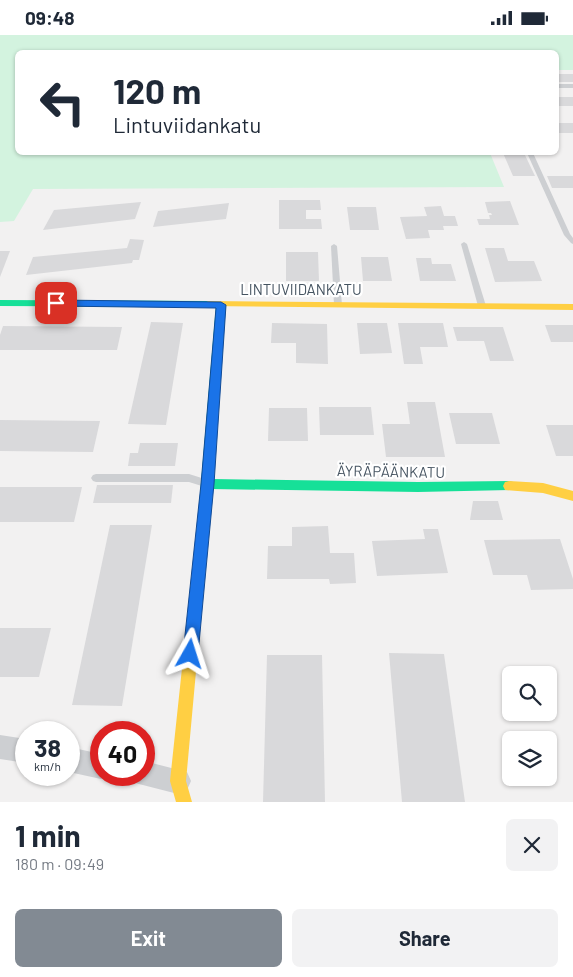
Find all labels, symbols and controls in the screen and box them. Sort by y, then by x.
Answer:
text: 09:48 [25,6,75,29]
text: 120 m [113,69,201,111]
icon: left [30,70,95,135]
text: Lintuviidankatu [113,111,261,137]
street label: LINTUVIIDANKATU [240,280,362,298]
pin [35,282,77,324]
icon: arrive [42,289,70,317]
street label: ÄYRÄPÄÄNKATU [337,461,445,481]
position arrow [163,627,215,679]
map controls [502,666,557,786]
button: search [502,666,557,721]
speed limit sign: 40 [90,721,155,786]
button: layers [502,731,557,786]
text: 38 [34,732,61,762]
text: km/h [34,759,61,773]
text: 1 min [15,817,81,853]
button: close [506,819,558,871]
text: 180 m · 09:49 [15,854,104,873]
button: Exit [15,909,282,967]
button: Share [292,909,558,967]

